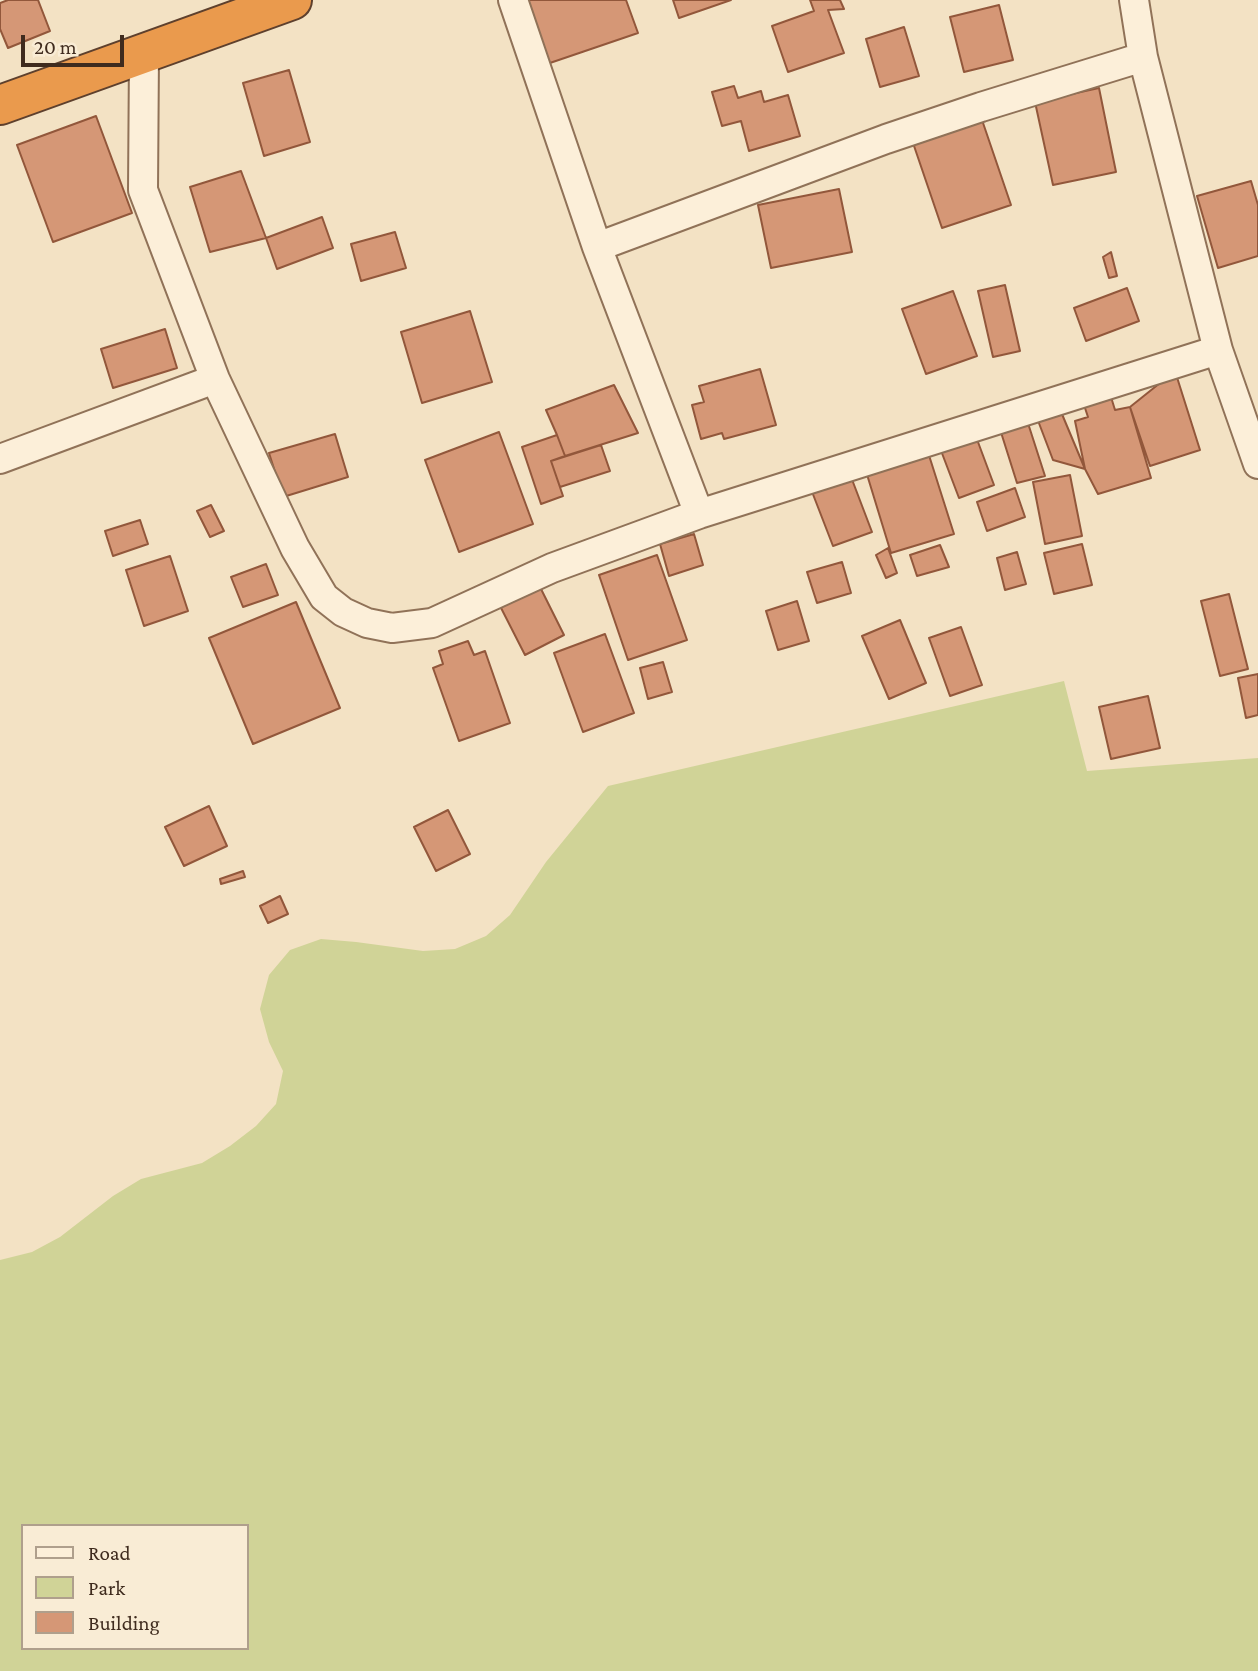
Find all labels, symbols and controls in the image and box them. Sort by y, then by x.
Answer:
scale bar [24,21,128,65]
text: 20 m [34,35,77,59]
legend [21,1524,248,1650]
text: Road [88,1541,131,1565]
text: Park [88,1576,125,1600]
text: Building [88,1611,160,1635]

